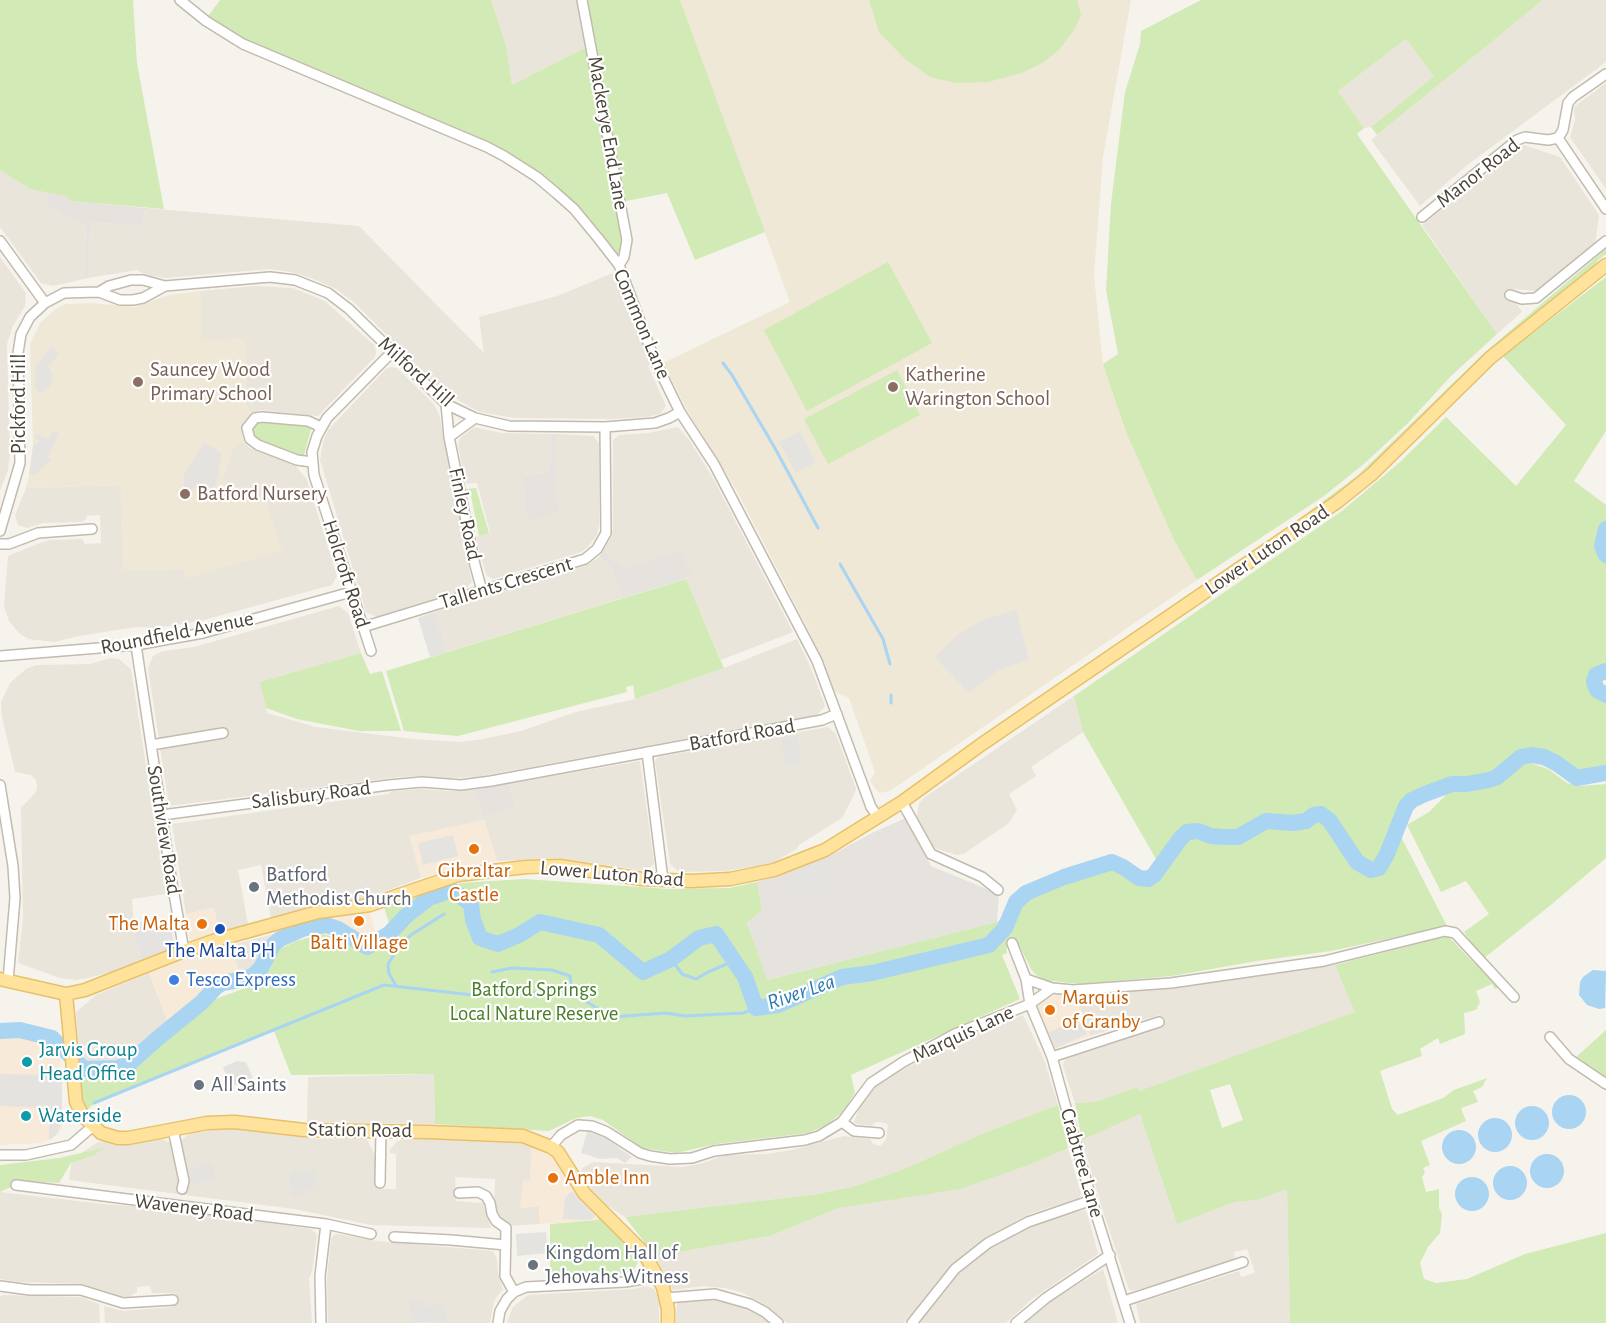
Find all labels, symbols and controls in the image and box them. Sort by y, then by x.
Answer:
street label: Mackerye End Lane [582,54,634,212]
street label: Manor Road [1431,133,1525,213]
street label: Common Lane [608,265,676,383]
street label: Milford Hill [373,331,459,413]
street label: Pickford Hill [6,354,32,454]
place label: Sauncey Wood Primary School [150,357,273,407]
place label: Katherine Warington School [905,362,1050,412]
marker: Sauncey Wood Primary School [131,375,145,389]
marker: Katherine Warington School [886,380,900,394]
street label: Finley Road [443,465,487,563]
place label: Batford Nursery [197,481,327,507]
marker: Batford Nursery [178,487,192,501]
street label: Lower Luton Road [1200,499,1334,601]
street label: Holcroft Road [317,517,375,631]
street label: Tallents Crescent [437,551,575,615]
street label: Roundfield Avenue [98,606,256,660]
street label: Batford Road [687,713,797,757]
street label: Southview Road [141,763,187,897]
street label: Salisbury Road [250,775,372,815]
marker: Gibraltar Castle [467,842,481,856]
street label: Lower Luton Road [539,855,685,893]
place label: Gibraltar Castle [438,858,510,908]
place label: Batford Methodist Church [266,862,412,912]
marker: Batford Methodist Church [247,880,261,894]
place label: The Malta [108,911,190,937]
marker: Balti Village [352,914,366,928]
marker: The Malta [195,917,209,931]
marker: The Malta PH [213,922,227,936]
place label: Balti Village [310,930,408,956]
place label: The Malta PH [165,938,275,964]
place label: Tesco Express [186,967,296,993]
water label: River Lea [764,968,838,1016]
marker: Tesco Express [167,973,181,987]
park label: Batford Springs Local Nature Reserve [449,977,619,1027]
place label: Marquis of Granby [1062,985,1140,1035]
street label: Marquis Lane [908,1000,1018,1068]
marker: Marquis of Granby [1043,1003,1057,1017]
place label: Jarvis Group Head Office [39,1037,137,1087]
marker: Jarvis Group Head Office [20,1055,34,1069]
place label: All Saints [211,1072,287,1098]
marker: All Saints [192,1078,206,1092]
place label: Waterside [38,1103,122,1129]
street label: Crabtree Lane [1054,1105,1110,1221]
marker: Waterside [19,1109,33,1123]
street label: Station Road [308,1116,412,1144]
place label: Amble Inn [565,1165,650,1191]
marker: Amble Inn [546,1171,560,1185]
street label: Waveney Road [133,1188,255,1228]
place label: Kingdom Hall of Jehovahs Witness [545,1240,689,1290]
marker: Kingdom Hall of Jehovahs Witness [526,1258,540,1272]

